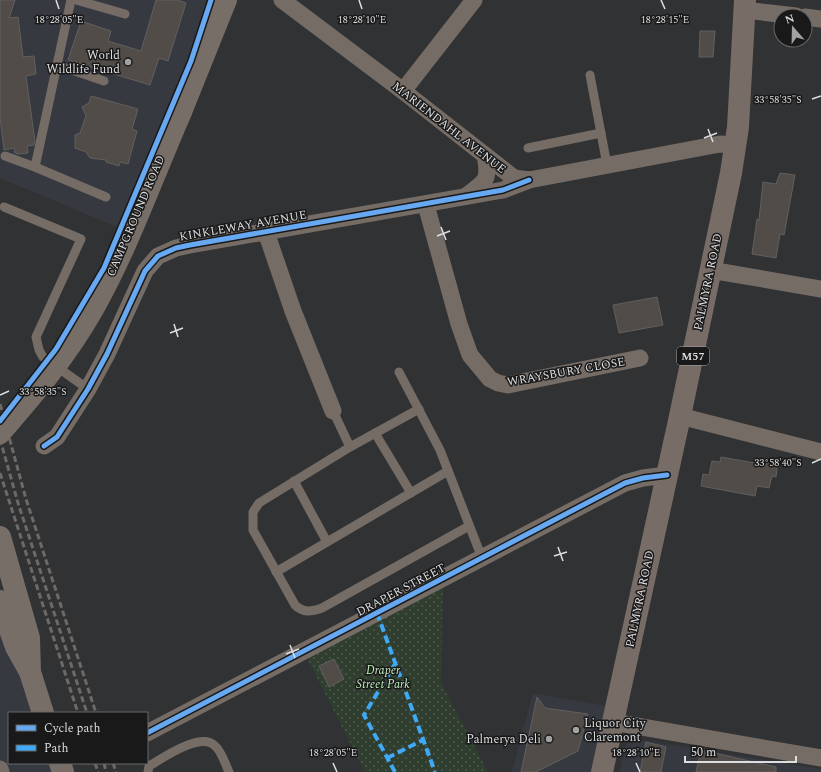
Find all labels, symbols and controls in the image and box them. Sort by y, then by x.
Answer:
north arrow [773,8,813,48]
text: N [783,10,797,29]
text: 18°28'05"E [35,12,83,28]
text: 18°28'10"E [338,12,386,28]
text: 18°28'15"E [641,12,689,28]
place label: World Wildlife Fund [46,46,120,79]
marker: World Wildlife Fund [123,57,133,67]
street label: MARIENDAHL AVENUE [388,77,510,179]
text: 33°58'35"S [754,92,802,108]
street label: CAMPGROUND ROAD [102,152,170,280]
street label: KINKLEWAY AVENUE [178,205,308,247]
street label: PALMYRA ROAD [688,232,728,332]
road number: M57 [677,347,709,365]
street label: WRAYSBURY CLOSE [506,352,626,392]
text: 33°58'35"S [19,384,67,400]
text: 33°58'40"S [754,455,802,471]
street label: PALMYRA ROAD [620,549,660,649]
street label: DRAPER STREET [353,558,449,622]
park label: Draper Street Park [356,661,410,694]
legend [8,712,148,764]
place label: Liquor City Claremont [584,714,647,747]
text: Cycle path [44,719,101,738]
marker: Liquor City Claremont [571,725,581,735]
place label: Palmerya Deli [466,730,541,749]
marker: Palmerya Deli [544,734,554,744]
scale bar [685,738,796,764]
text: Path [44,739,69,758]
text: 50 m [691,743,716,762]
text: 18°28'05"E [309,745,357,761]
text: 18°28'10"E [612,745,660,761]

